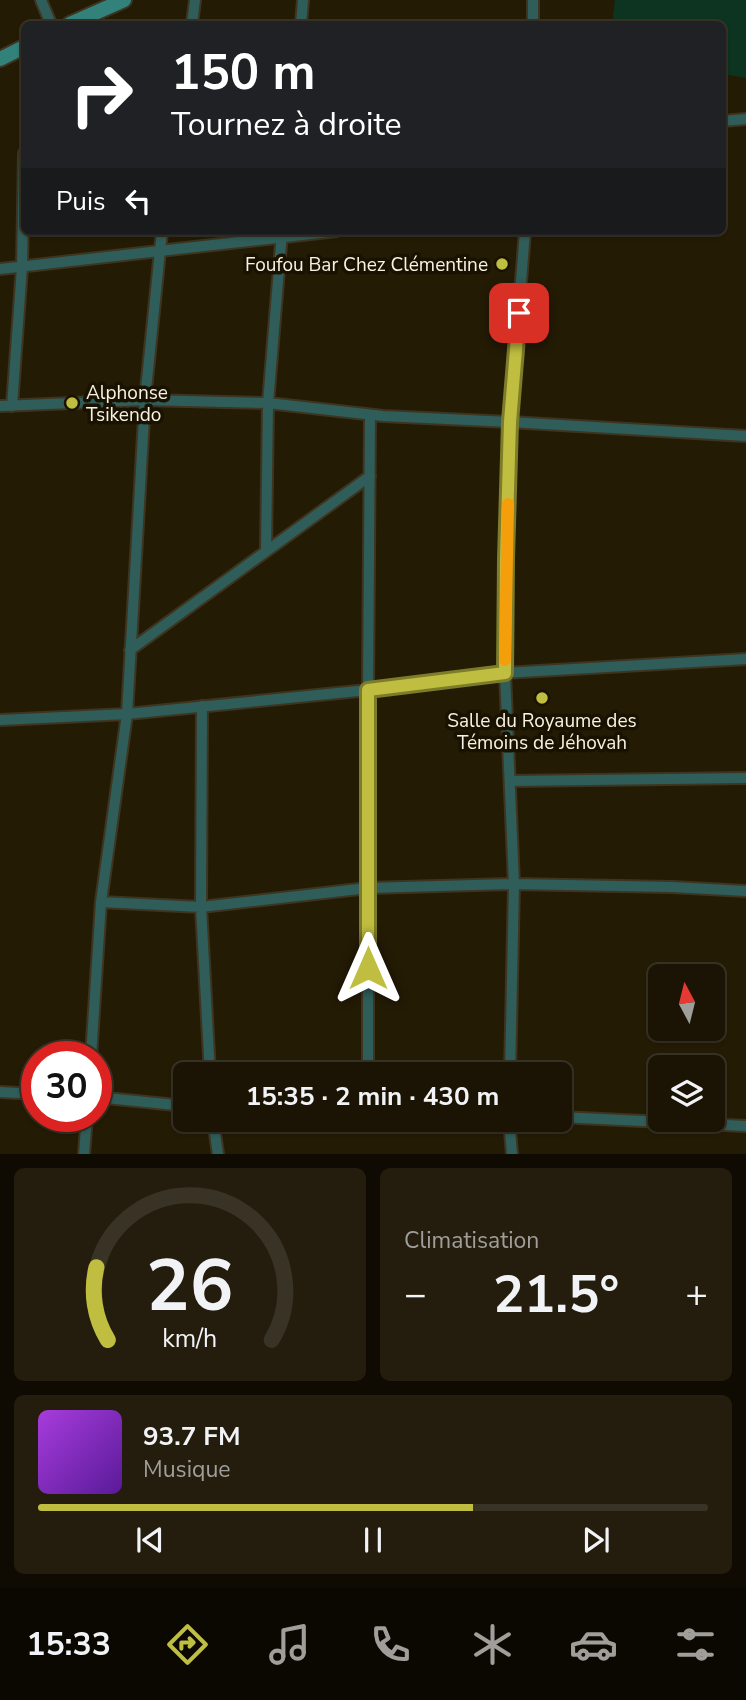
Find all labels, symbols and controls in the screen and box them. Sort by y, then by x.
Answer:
text: 150 m [171,39,315,106]
icon: right [56,49,147,140]
text: Tournez à droite [171,103,402,146]
icon: left [119,182,157,220]
text: Puis [56,184,105,219]
place label: Foufou Bar Chez Clémentine [245,252,488,278]
marker: Foufou Bar Chez Clémentine [494,256,510,272]
pin [489,283,549,343]
icon: arrive [500,294,538,332]
place label: Alphonse Tsikendo [86,380,168,428]
marker: Alphonse Tsikendo [64,395,80,411]
marker: Salle du Royaume des Témoins de Jéhovah [534,690,550,706]
place label: Salle du Royaume des Témoins de Jéhovah [447,708,637,756]
position arrow [331,931,405,1005]
north arrow [648,964,724,1041]
map controls [648,964,725,1132]
speed limit sign: 30 [21,1041,112,1132]
button: layers [648,1055,725,1132]
text: 15:35 · 2 min · 430 m [246,1079,499,1114]
text: Climatisation [404,1225,539,1256]
text: 26 [146,1237,234,1337]
text: 21.5° [493,1259,619,1330]
text: − [404,1269,427,1320]
text: + [685,1269,708,1320]
text: km/h [162,1322,218,1356]
text: 93.7 FM [143,1419,240,1454]
text: Musique [143,1454,231,1485]
icon: previous [131,1521,169,1559]
icon: pause [354,1521,392,1559]
icon: next [577,1521,615,1559]
icon: directions [163,1620,212,1669]
icon: music [265,1620,314,1669]
icon: phone [366,1620,415,1669]
icon: climate [468,1620,517,1669]
icon: car [569,1620,618,1669]
icon: filters [671,1620,720,1669]
text: 15:33 [26,1623,111,1666]

